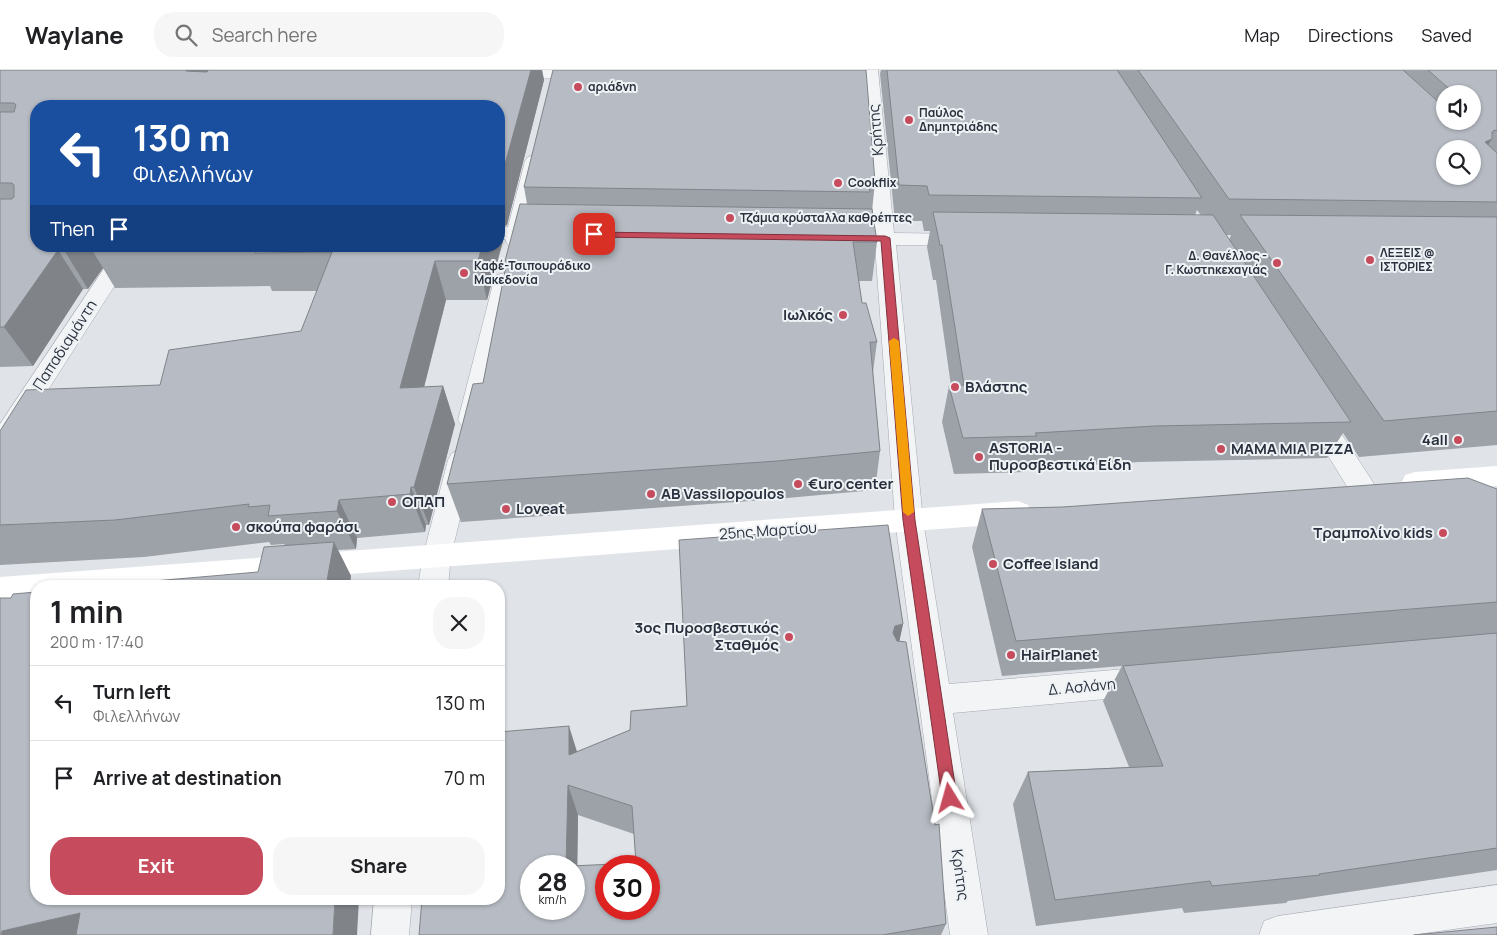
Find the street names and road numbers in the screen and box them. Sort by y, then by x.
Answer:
street label: Κρήτης [863,103,888,157]
street label: Παπαδιαμάντη [28,296,102,394]
street label: 25ης Μαρτίου [718,517,818,544]
street label: Δ. Ασλάνη [1047,673,1117,700]
street label: Κρήτης [946,848,974,902]

